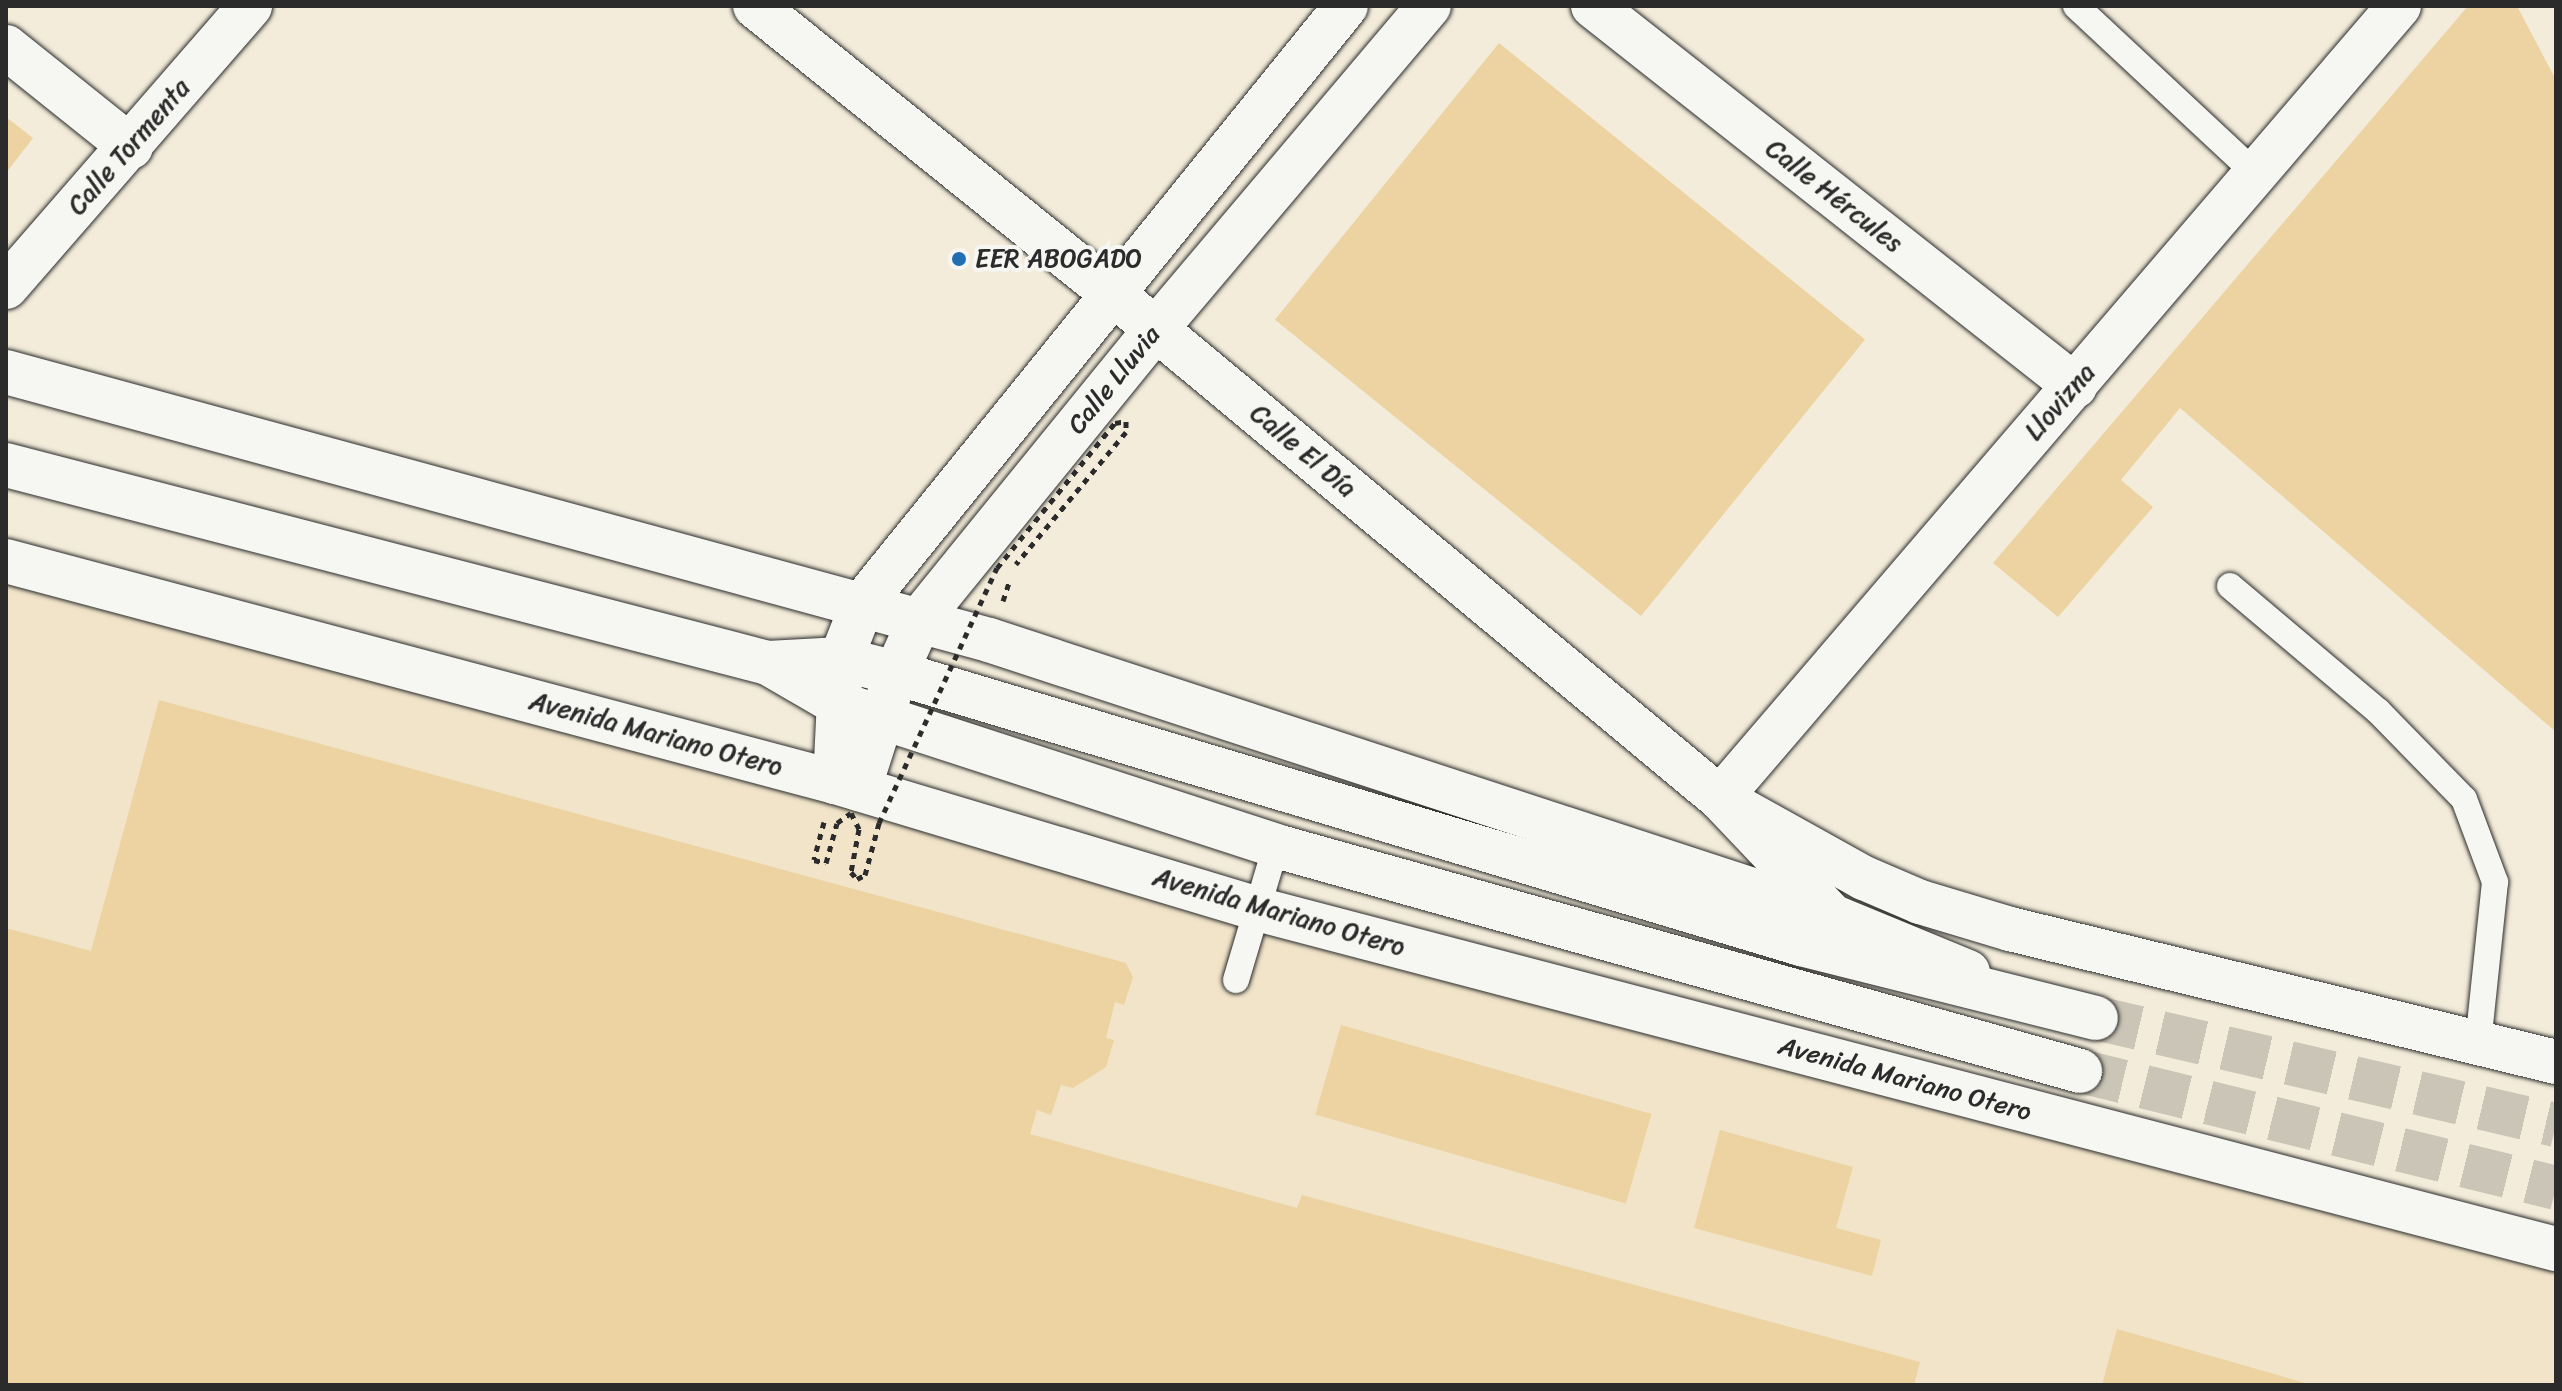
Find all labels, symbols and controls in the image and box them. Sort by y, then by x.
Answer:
street label: Calle Tormenta [61,72,197,222]
street label: Calle Hércules [1759,133,1909,259]
place label: EER ABOGADO [975,243,1142,275]
marker: EER ABOGADO [950,250,968,268]
street label: Calle Lluvia [1061,320,1167,440]
street label: Llovizna [2018,357,2102,447]
street label: Calle El Día [1244,398,1362,504]
street label: Avenida Mariano Otero [526,685,786,783]
street label: Avenida Mariano Otero [1149,861,1409,963]
street label: Avenida Mariano Otero [1775,1030,2035,1128]

